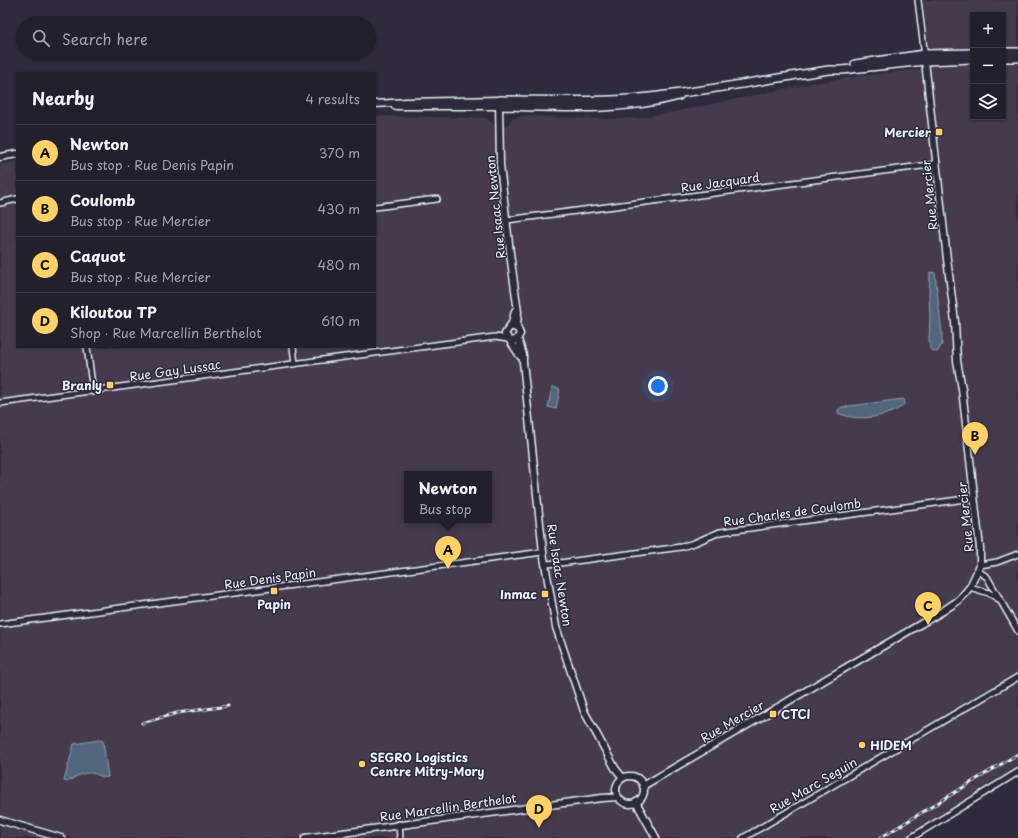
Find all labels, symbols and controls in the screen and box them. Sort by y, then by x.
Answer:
map controls [970,12,1006,120]
button: + [970,12,1006,48]
search box [16,16,376,60]
icon: search [30,27,52,49]
text: Search here [62,27,148,50]
button: − [970,48,1006,84]
button: layers [970,84,1006,120]
text: Nearby [32,85,94,111]
text: 4 results [306,89,360,108]
place label: Mercier [884,123,932,141]
marker: Mercier [934,127,944,137]
text: Newton [70,132,129,155]
text: A [40,143,50,162]
text: 370 m [319,143,360,162]
text: Bus stop · Rue Denis Papin [70,155,234,174]
street label: Rue Isaac Newton [481,155,509,259]
street label: Rue Mercier [916,159,942,231]
street label: Rue Jacquard [680,167,761,196]
text: Coulomb [70,188,135,211]
text: B [41,199,49,218]
text: 430 m [318,199,360,218]
text: Bus stop · Rue Mercier [70,211,211,230]
text: Caquot [70,244,126,267]
text: C [40,255,50,274]
text: 480 m [318,255,360,274]
text: Bus stop · Rue Mercier [70,267,211,286]
text: Kiloutou TP [70,300,157,323]
text: D [40,311,50,330]
text: 610 m [321,311,360,330]
text: Shop · Rue Marcellin Berthelot [70,323,262,342]
street label: Rue Gay Lussac [128,355,222,385]
place label: Branly [62,376,102,394]
your location [648,376,668,396]
marker: Branly [105,380,115,390]
pin: B [962,422,988,455]
popup [404,471,492,523]
text: Newton [419,476,477,499]
street label: Rue Mercier [952,481,978,553]
street label: Rue Charles de Coulomb [722,493,862,531]
text: Bus stop [419,499,472,518]
street label: Rue Isaac Newton [543,522,577,628]
pin: A [435,536,461,569]
street label: Rue Denis Papin [223,563,317,593]
place label: Inmac [500,585,538,603]
marker: Papin [269,586,279,596]
marker: Inmac [540,589,550,599]
pin: C [915,592,941,625]
place label: Papin [257,595,291,613]
street label: Rue Mercier [697,695,767,746]
place label: CTCI [781,705,810,723]
marker: CTCI [768,709,778,719]
place label: HIDEM [870,736,912,754]
marker: HIDEM [857,740,867,750]
place label: SEGRO Logistics Centre Mitry-Mory [370,748,485,780]
street label: Rue Marc Seguin [766,753,860,817]
marker: SEGRO Logistics Centre Mitry-Mory [357,759,367,769]
street label: Rue Marcellin Berthelot [379,788,517,825]
pin: D [526,795,552,828]

